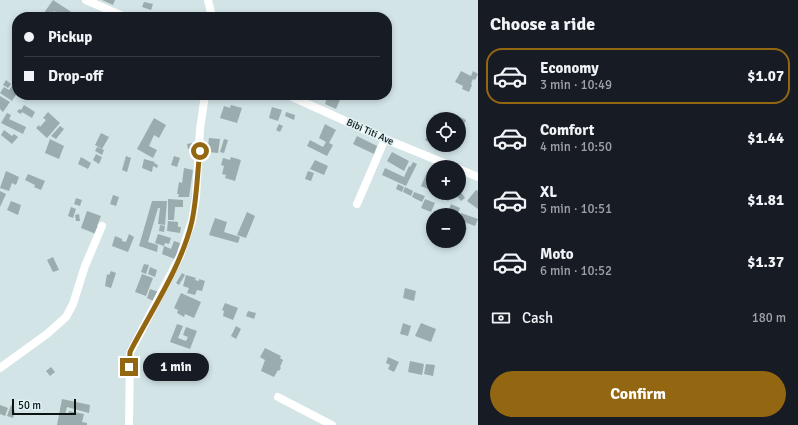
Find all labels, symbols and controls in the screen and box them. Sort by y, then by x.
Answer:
text: Choose a ride [490,13,595,35]
text: Pickup [48,28,92,46]
icon: car [492,58,528,94]
text: Economy [540,59,599,77]
text: Drop-off [48,67,103,85]
text: $1.07 [747,67,784,85]
text: 3 min · 10:49 [540,77,612,93]
map controls [426,112,466,248]
button: locate [426,112,466,152]
street label: Bibi Titi Ave [345,116,395,148]
icon: car [492,120,528,156]
text: Comfort [540,121,594,139]
text: $1.44 [747,129,784,147]
text: 4 min · 10:50 [540,139,612,155]
route start [191,142,209,160]
button: + [426,160,466,200]
icon: car [492,182,528,218]
text: XL [540,183,557,201]
text: $1.81 [747,191,784,209]
text: 5 min · 10:51 [540,201,612,217]
button: − [426,208,466,248]
icon: car [492,244,528,280]
text: Moto [540,245,574,263]
text: $1.37 [747,253,784,271]
text: 6 min · 10:52 [540,263,612,279]
icon: cash [490,307,512,329]
text: Cash [522,309,553,327]
text: 180 m [752,310,786,326]
callout: 1 min [143,353,209,381]
route end [120,358,138,376]
text: 1 min [160,359,192,375]
button: Confirm [490,371,786,417]
scale bar [12,397,76,416]
text: 50 m [18,399,41,412]

